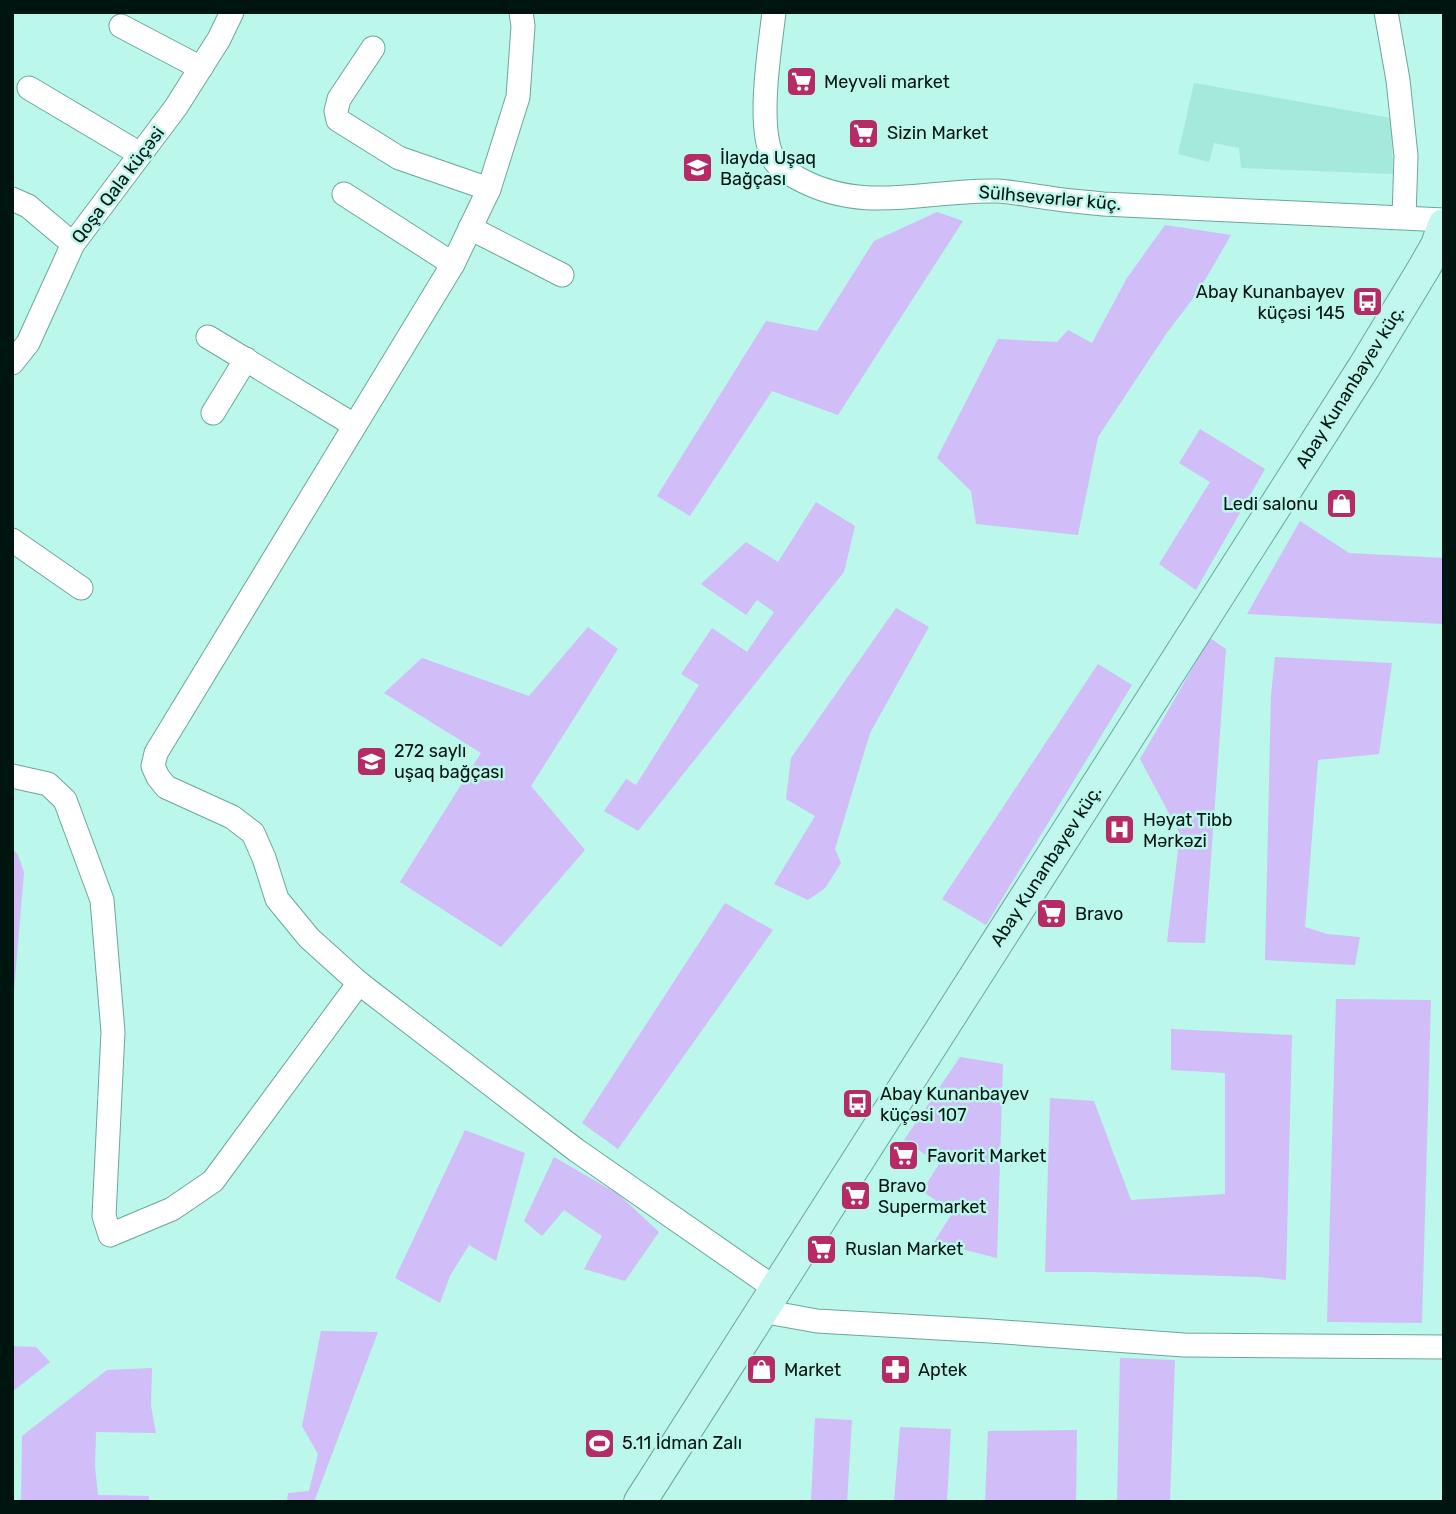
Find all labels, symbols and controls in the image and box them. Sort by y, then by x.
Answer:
supermarket icon: Meyvəli market [784,65,818,99]
place label: Meyvəli market [824,71,950,93]
supermarket icon: Sizin Market [847,116,881,150]
street label: Qoşa Qala küçəsi [67,122,169,248]
place label: Sizin Market [887,122,988,144]
place label: İlayda Uşaq Bağçası [720,147,816,190]
school or university icon: İlayda Uşaq Bağçası [680,151,714,185]
street label: Sülhsevərlər küç. [978,181,1122,215]
place label: Abay Kunanbayev küçəsi 145 [1196,281,1345,324]
bus stop icon: Abay Kunanbayev küçəsi 145 [1351,285,1385,319]
street label: Abay Kunanbayev küç. [1291,302,1409,472]
shop icon: Ledi salonu [1324,487,1358,521]
place label: Ledi salonu [1223,493,1318,515]
place label: 272 saylı uşaq bağçası [394,740,504,783]
school or university icon: 272 saylı uşaq bağçası [354,744,388,778]
street label: Abay Kunanbayev küç. [986,781,1106,951]
place label: Həyat Tibb Mərkəzi [1143,809,1232,852]
hospital icon: Həyat Tibb Mərkəzi [1103,813,1137,847]
supermarket icon: Bravo [1035,897,1069,931]
place label: Bravo [1075,903,1123,925]
place label: Abay Kunanbayev küçəsi 107 [880,1083,1029,1126]
bus stop icon: Abay Kunanbayev küçəsi 107 [840,1087,874,1121]
supermarket icon: Favorit Market [887,1139,921,1173]
place label: Favorit Market [927,1145,1046,1167]
place label: Bravo Supermarket [878,1175,986,1218]
supermarket icon: Bravo Supermarket [838,1179,872,1213]
supermarket icon: Ruslan Market [805,1232,839,1266]
place label: Ruslan Market [845,1238,963,1260]
shop icon: Market [744,1353,778,1387]
pharmacy icon: Aptek [878,1353,912,1387]
place label: Market [784,1359,841,1381]
place label: Aptek [918,1359,968,1381]
sports icon: 5.11 İdman Zalı [582,1426,616,1460]
place label: 5.11 İdman Zalı [622,1432,742,1454]

